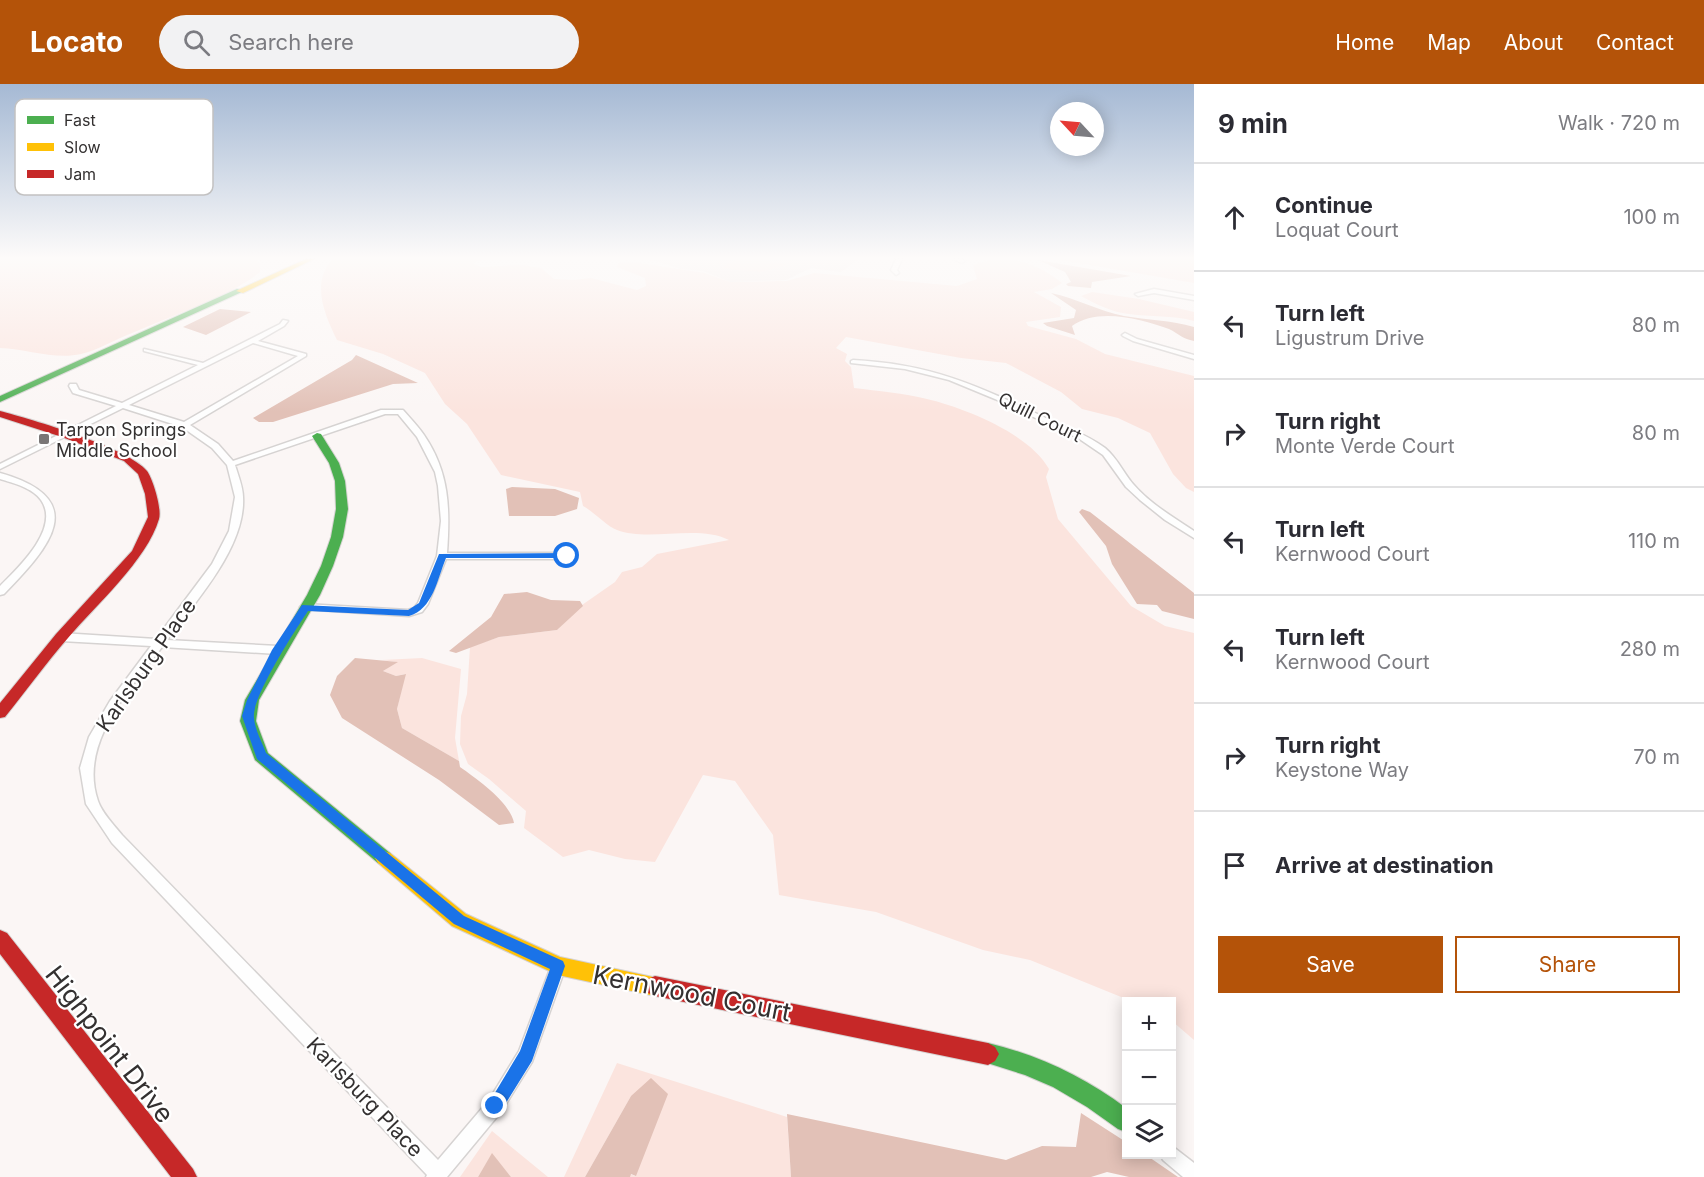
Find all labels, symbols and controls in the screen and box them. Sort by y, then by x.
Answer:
search box [159,15,579,69]
text: Locato [30,25,123,59]
icon: search [180,26,213,59]
text: Search here [228,29,354,55]
text: Home [1335,30,1394,55]
text: Map [1427,30,1471,55]
text: About [1504,30,1563,55]
text: Contact [1596,30,1674,55]
legend [15,99,213,195]
north arrow [1050,102,1104,156]
text: 9 min [1218,108,1288,139]
text: Fast [64,110,96,130]
text: Walk · 720 m [1558,111,1680,135]
text: Slow [64,137,101,157]
text: Jam [64,164,96,184]
text: Continue [1275,192,1373,218]
icon: ahead [1218,201,1251,234]
text: 100 m [1623,205,1680,229]
text: Loquat Court [1275,218,1399,242]
text: Turn left [1275,300,1365,326]
icon: left [1218,309,1251,342]
text: 80 m [1632,313,1680,337]
text: Ligustrum Drive [1275,326,1424,350]
street label: Quill Court [995,388,1085,446]
text: Turn right [1275,408,1381,434]
icon: right [1218,417,1251,450]
place label: Tarpon Springs Middle School [56,419,186,461]
text: 80 m [1632,421,1680,445]
marker: Tarpon Springs Middle School [37,432,51,446]
text: Monte Verde Court [1275,434,1455,458]
text: Turn left [1275,516,1365,542]
icon: left [1218,525,1251,558]
text: 110 m [1628,529,1680,553]
route start [553,542,579,568]
text: Kernwood Court [1275,542,1430,566]
street label: Karlsburg Place [91,594,201,736]
text: Turn left [1275,624,1365,650]
icon: left [1218,633,1251,666]
text: 280 m [1620,637,1680,661]
text: Kernwood Court [1275,650,1430,674]
text: Turn right [1275,732,1381,758]
icon: right [1218,741,1251,774]
text: 70 m [1633,745,1680,769]
text: Keystone Way [1275,758,1409,782]
icon: arrive [1218,849,1251,882]
text: Arrive at destination [1275,852,1494,878]
button: Save [1218,936,1443,993]
button: Share [1455,936,1680,993]
street label: Highpoint Drive [39,959,181,1129]
street label: Kernwood Court [590,959,794,1027]
map controls [1122,997,1176,1159]
button: + [1122,997,1176,1051]
street label: Karlsburg Place [302,1032,428,1162]
button: − [1122,1051,1176,1105]
route end [481,1092,507,1118]
button: layers [1122,1105,1176,1159]

